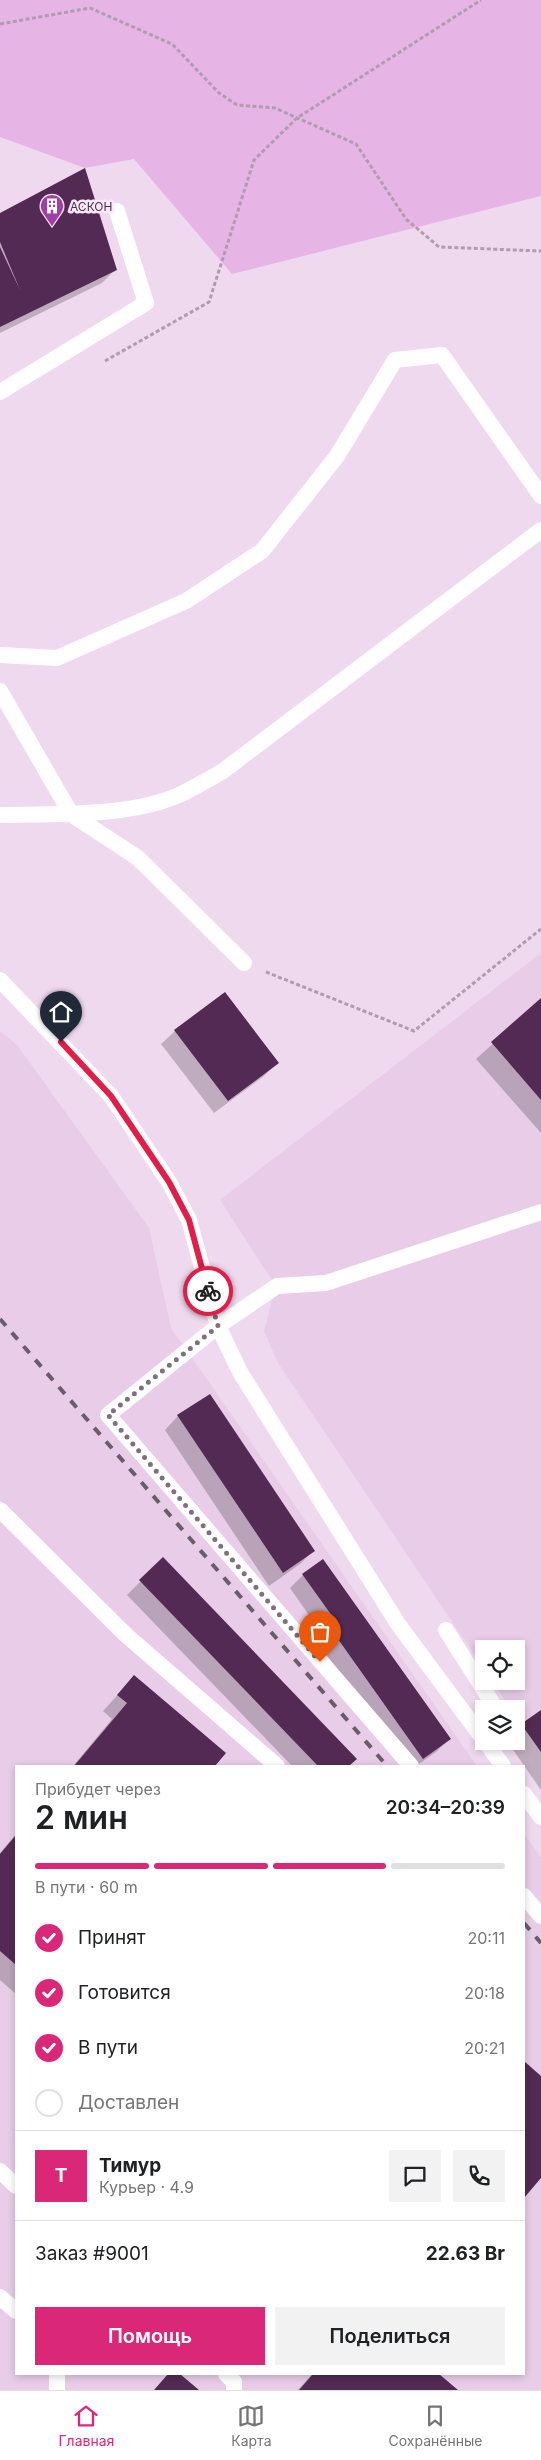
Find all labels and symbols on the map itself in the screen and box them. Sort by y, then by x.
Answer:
building icon: АСКОН [39,193,65,227]
place label: АСКОН [70,199,112,214]
pin [40,991,82,1042]
courier [183,1266,233,1316]
pin [299,1611,341,1662]

